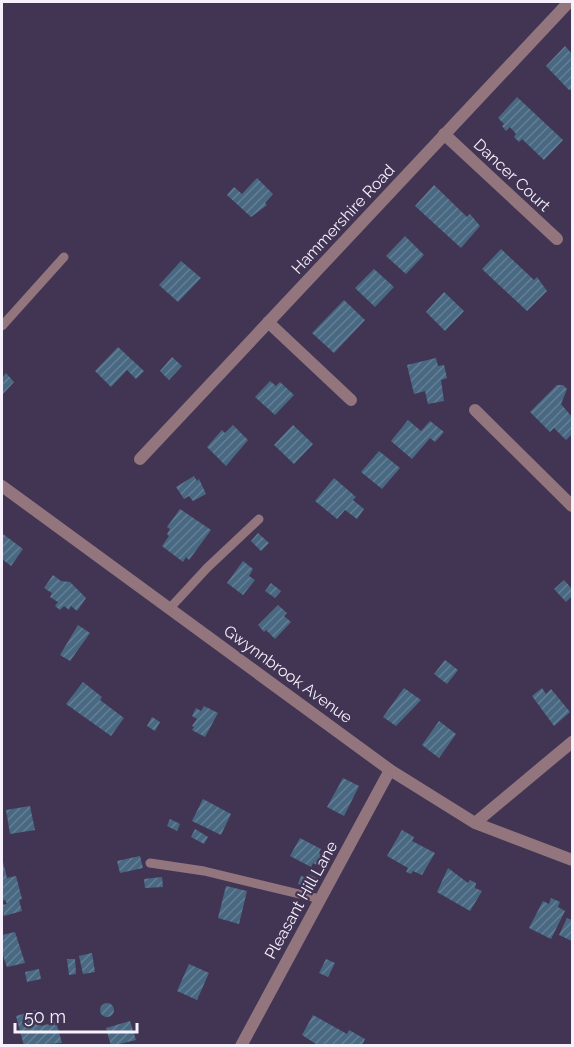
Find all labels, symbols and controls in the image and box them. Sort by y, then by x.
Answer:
street label: Dancer Court [470,135,555,216]
street label: Hammershire Road [287,160,399,278]
street label: Gwynnbrook Avenue [220,621,356,727]
street label: Pleasant Hill Lane [261,838,341,962]
scale bar [15,996,136,1034]
text: 50 m [24,1006,66,1027]

